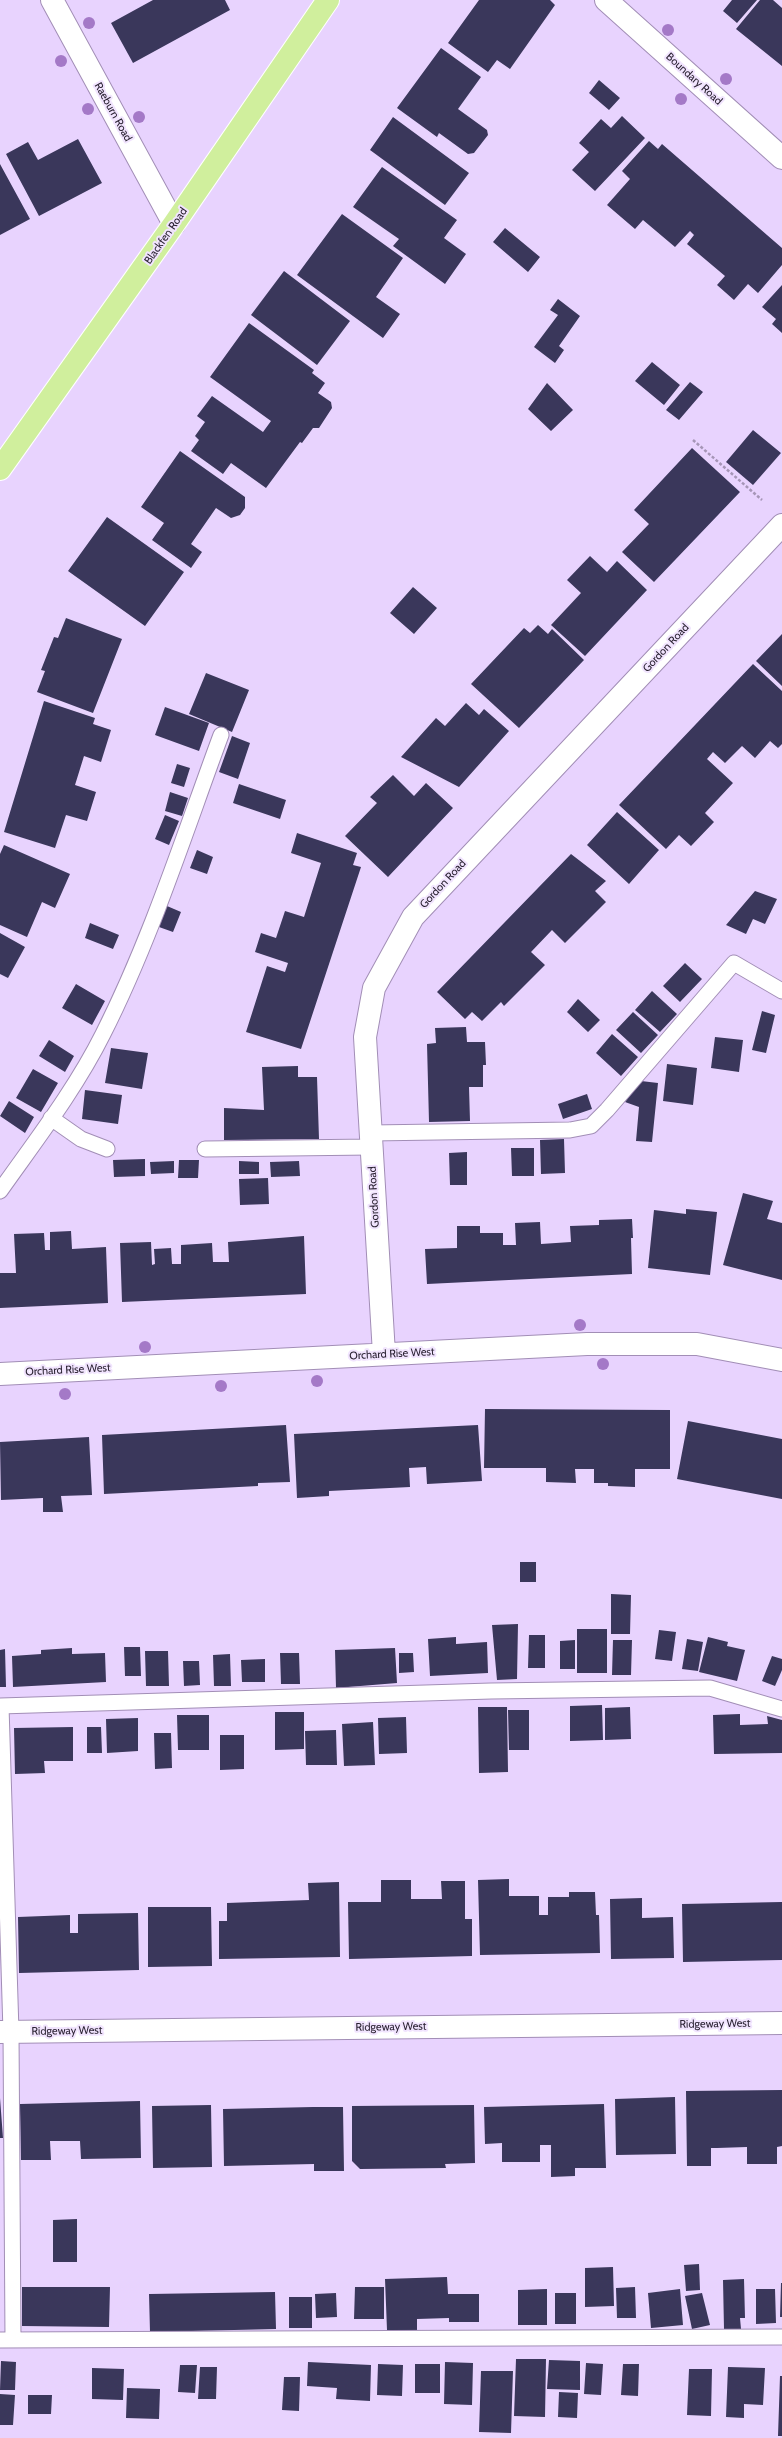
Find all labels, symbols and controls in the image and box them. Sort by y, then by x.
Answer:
street label: Boundary Road [663,50,725,108]
street label: Raeburn Road [91,80,135,144]
street label: Blackfen Road [142,205,190,267]
street label: Gordon Road [640,621,692,675]
street label: Gordon Road [417,857,469,911]
street label: Gordon Road [366,1166,382,1228]
street label: Orchard Rise West [349,1345,435,1363]
street label: Orchard Rise West [25,1361,111,1379]
street label: Ridgeway West [679,2017,751,2031]
street label: Ridgeway West [355,2020,427,2034]
street label: Ridgeway West [31,2024,103,2038]

